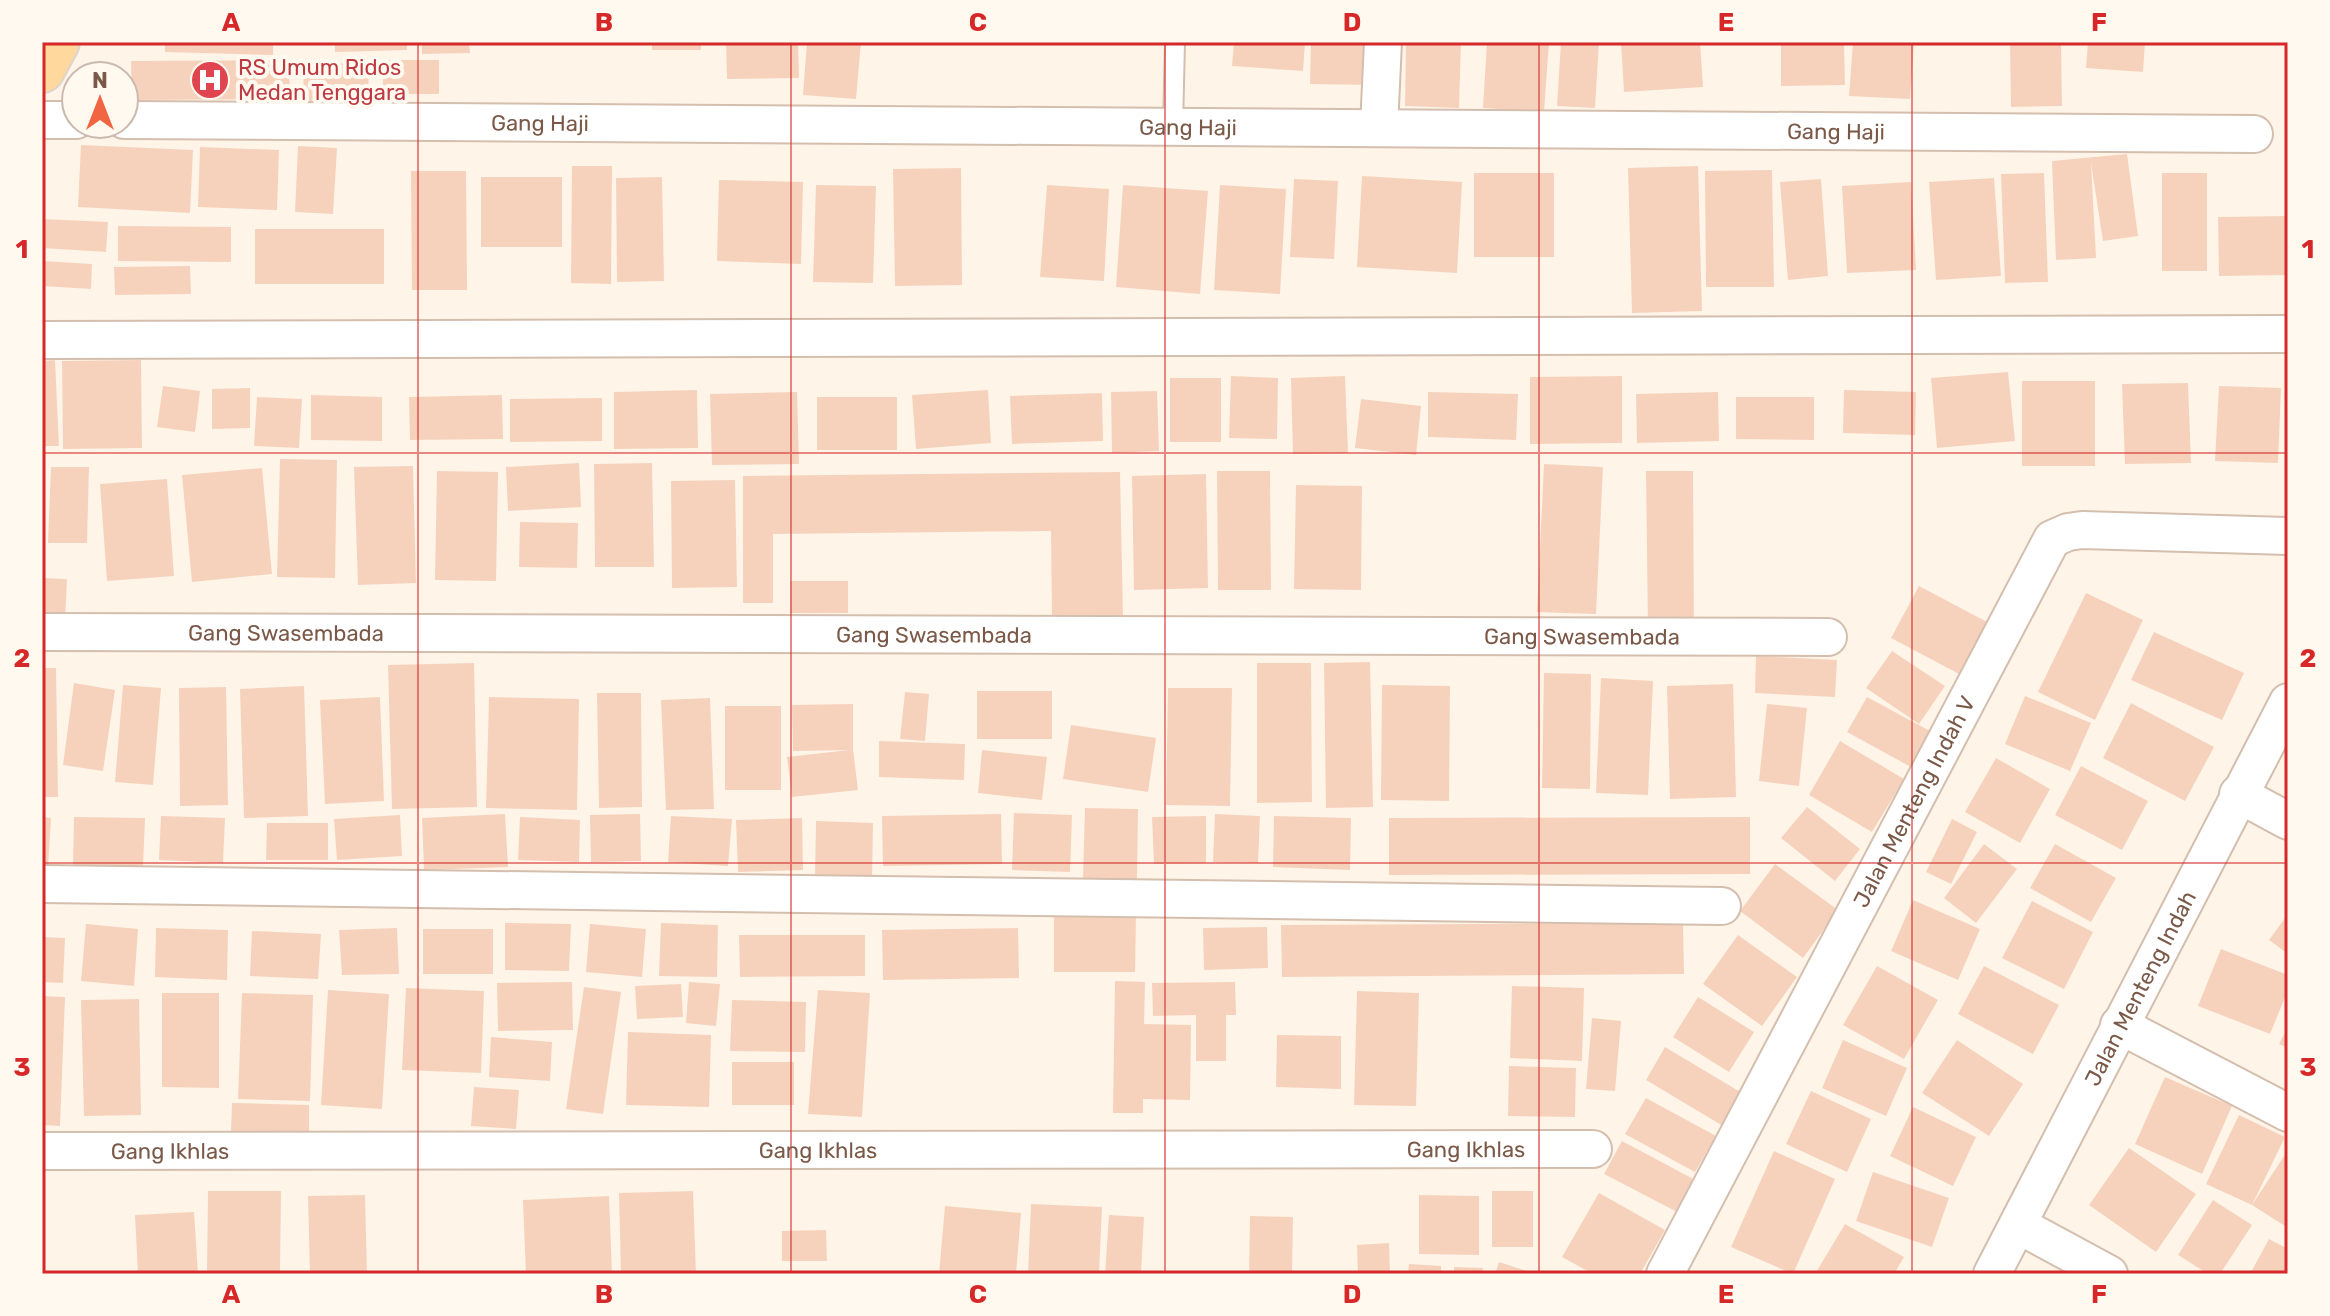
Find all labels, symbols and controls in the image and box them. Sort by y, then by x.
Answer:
text: A [222,7,241,38]
text: B [595,7,613,38]
text: C [969,7,987,38]
text: D [1343,7,1361,38]
text: E [1718,7,1734,38]
text: F [2091,7,2107,38]
place label: RS Umum Ridos Medan Tenggara [238,54,406,106]
hospital icon: RS Umum Ridos Medan Tenggara [189,59,231,101]
north arrow [60,60,140,140]
text: N [92,67,108,94]
street label: Gang Haji [491,109,589,137]
street label: Gang Haji [1139,113,1237,141]
street label: Gang Haji [1787,117,1885,145]
text: 1 [16,234,28,265]
text: 1 [2302,234,2314,265]
street label: Gang Swasembada [188,619,384,646]
street label: Gang Swasembada [836,621,1032,648]
street label: Gang Swasembada [1484,623,1680,650]
text: 2 [14,643,30,674]
text: 2 [2300,643,2316,674]
street label: Jalan Menteng Indah V [1847,691,1981,912]
street label: Jalan Menteng Indah [2078,886,2202,1090]
text: 3 [13,1052,31,1083]
text: 3 [2299,1052,2317,1083]
street label: Gang Ikhlas [759,1136,877,1164]
street label: Gang Ikhlas [1407,1136,1525,1163]
street label: Gang Ikhlas [111,1137,229,1164]
text: A [222,1279,241,1310]
text: B [595,1279,613,1310]
text: C [969,1279,987,1310]
text: D [1343,1279,1361,1310]
text: E [1718,1279,1734,1310]
text: F [2091,1279,2107,1310]

